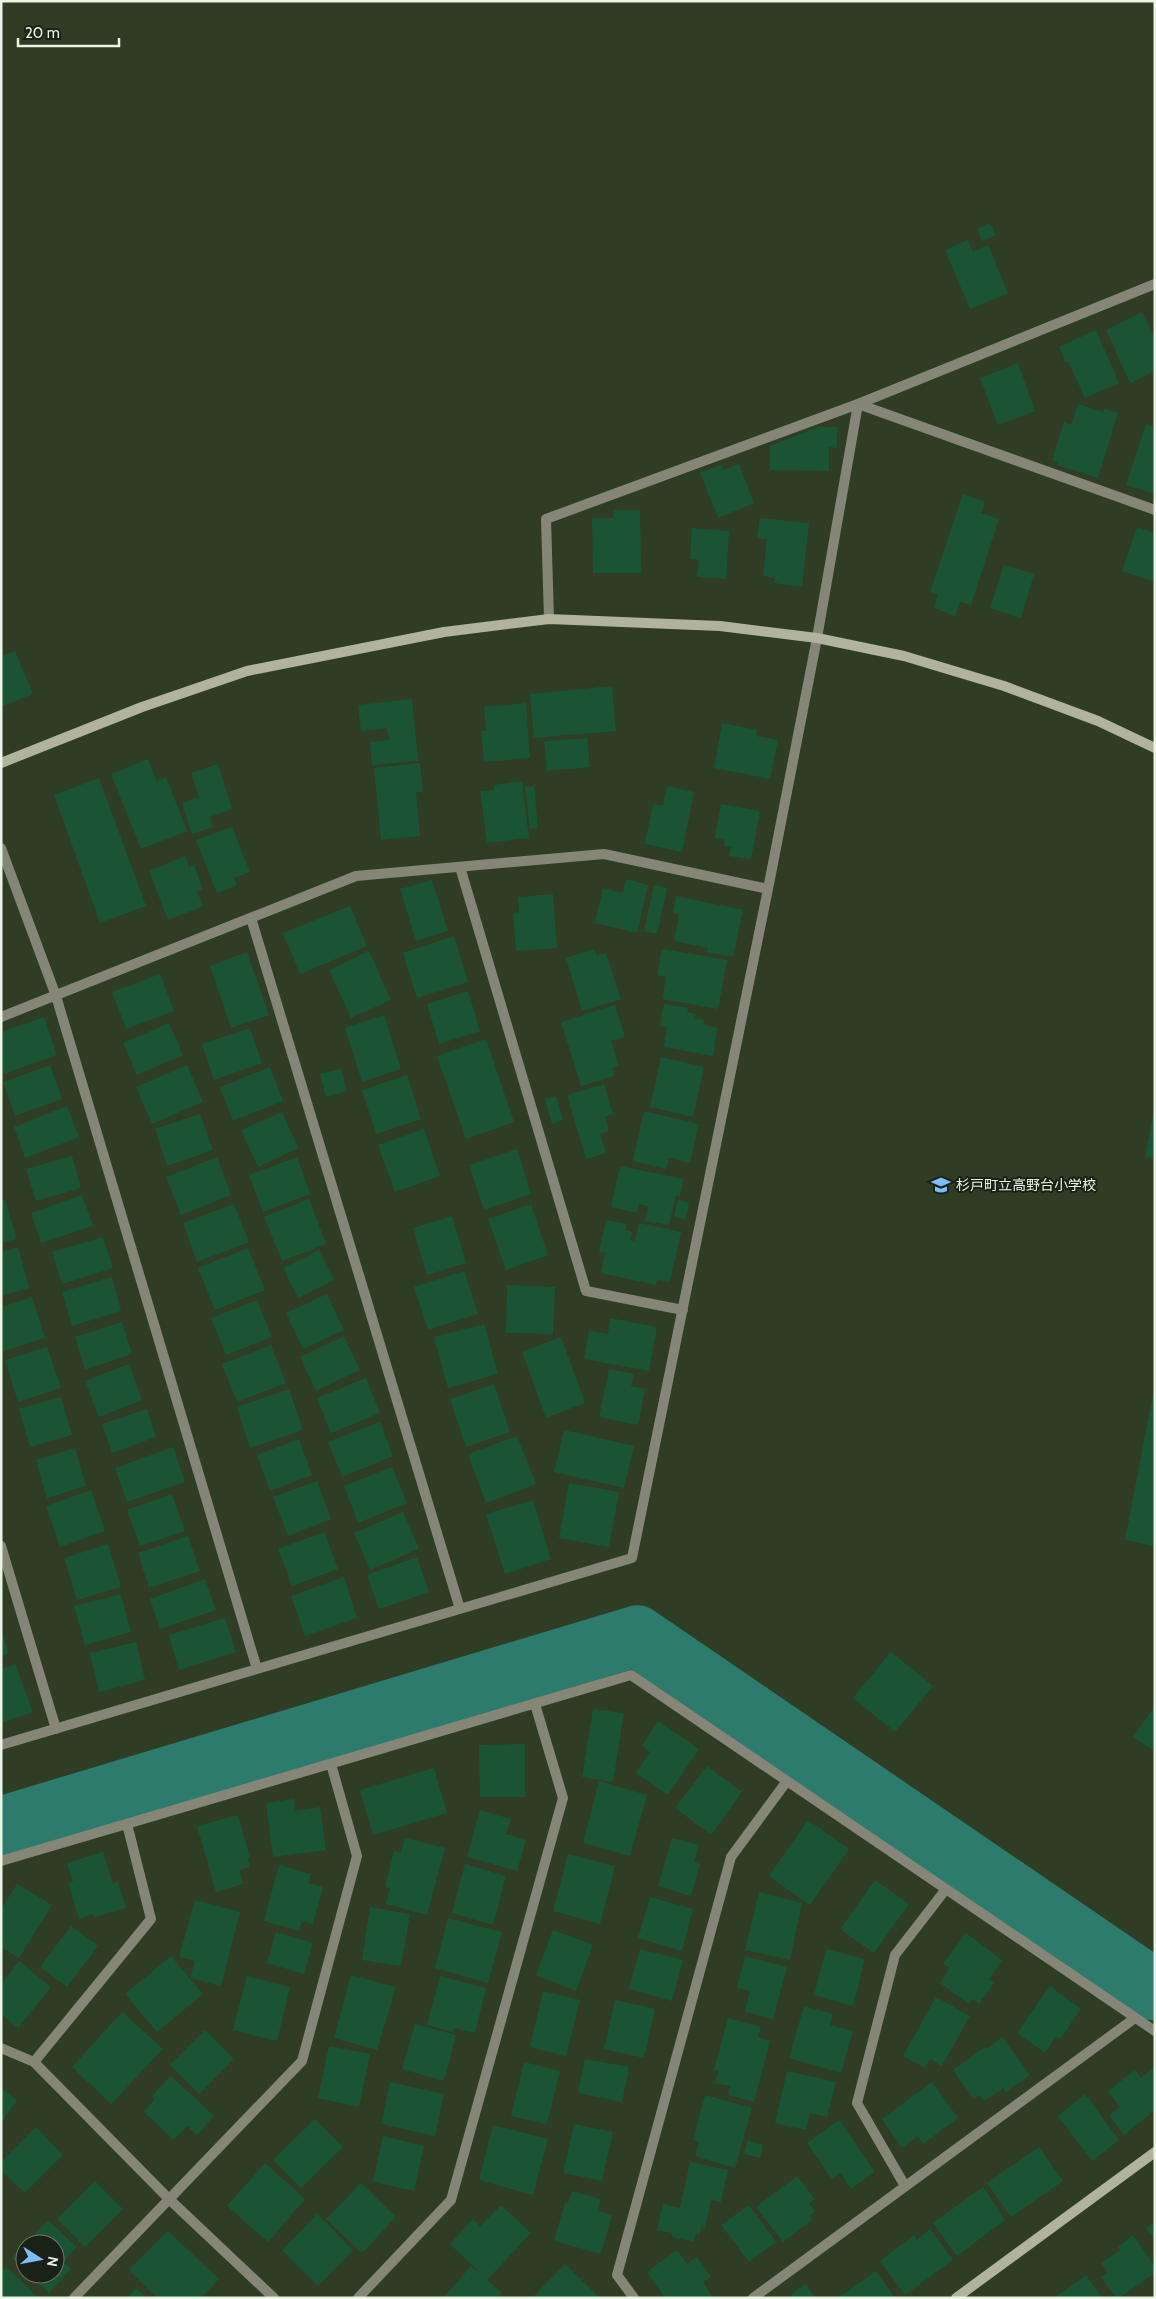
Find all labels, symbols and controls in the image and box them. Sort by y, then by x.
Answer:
scale bar [18,15,119,47]
text: 20 m [25,24,60,42]
school or university icon: 杉戸町立高野台小学校 [930,1174,952,1196]
place label: 杉戸町立高野台小学校 [956,1176,1096,1194]
north arrow [15,2234,65,2284]
text: N [43,2255,63,2268]

